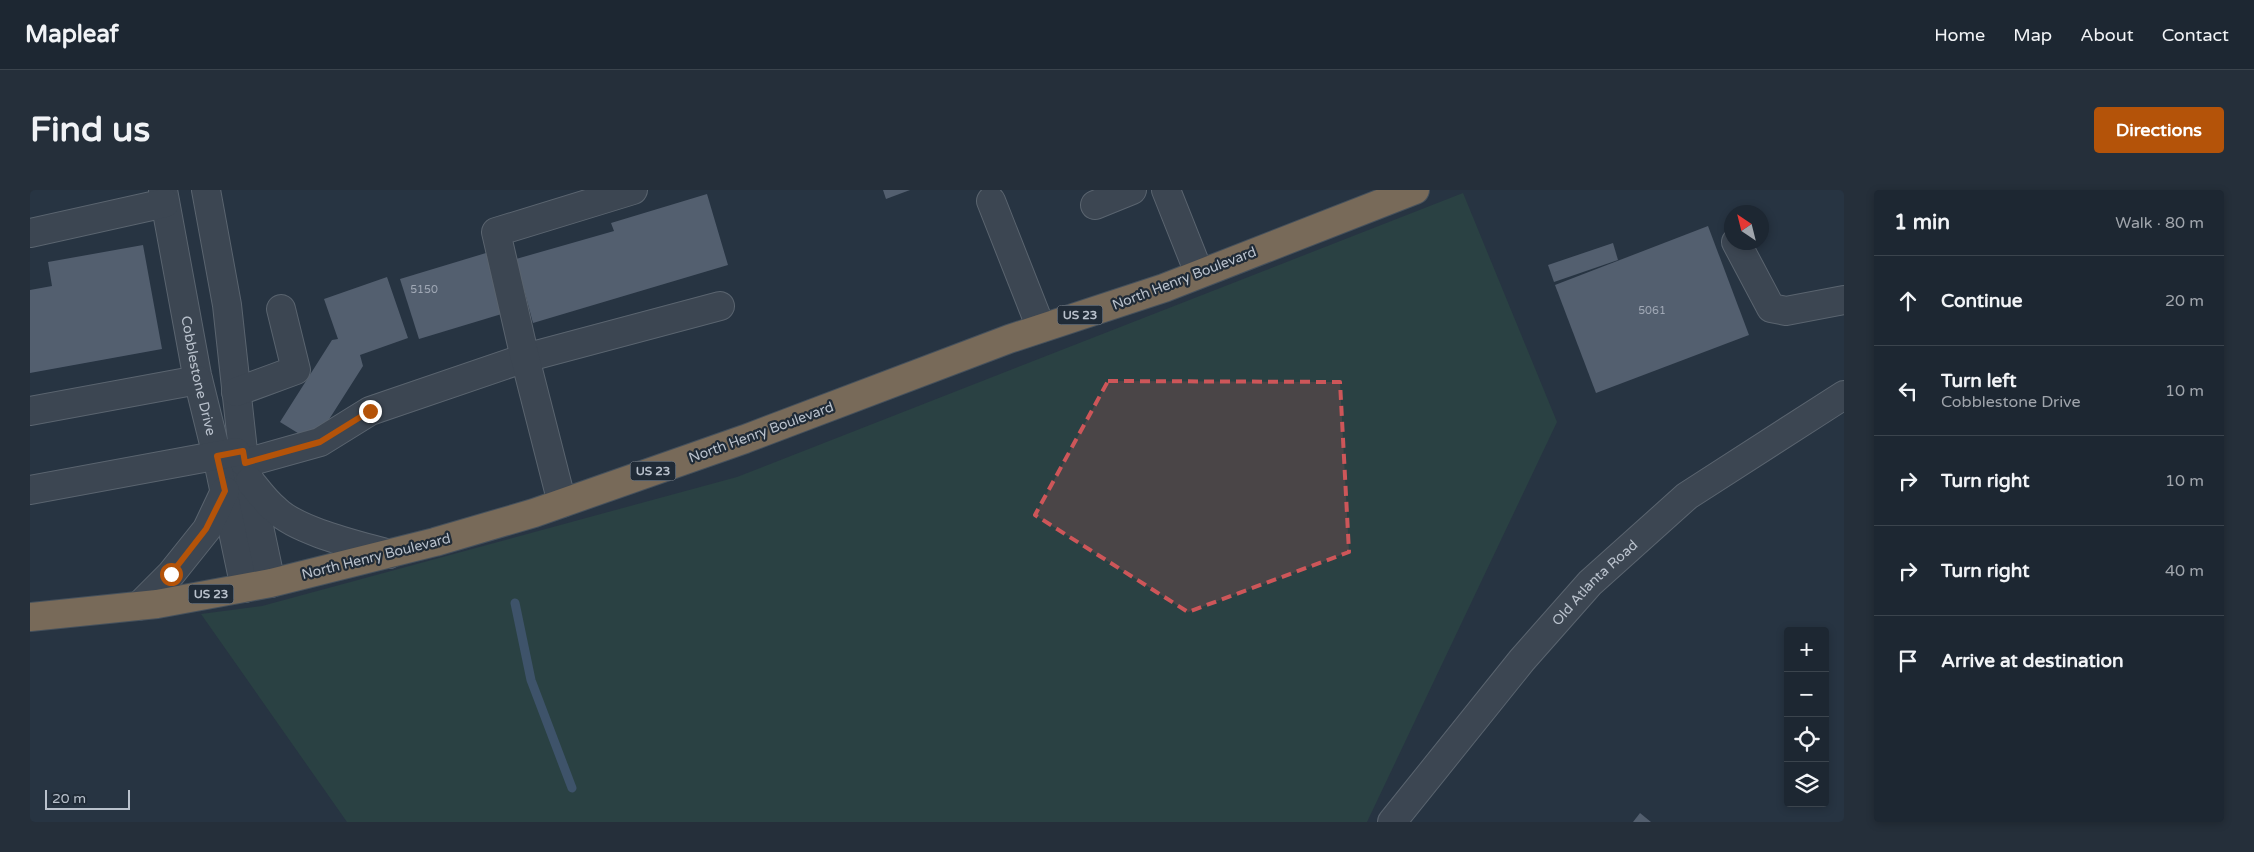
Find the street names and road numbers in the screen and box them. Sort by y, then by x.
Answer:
street label: North Henry Boulevard [1110,243,1259,314]
road number: US 23 [1058,306,1102,324]
street label: Cobblestone Drive [177,314,220,437]
street label: North Henry Boulevard [686,398,836,467]
road number: US 23 [630,462,676,480]
street label: North Henry Boulevard [300,530,452,583]
street label: Old Atlanta Road [1548,536,1641,629]
road number: US 23 [188,584,234,604]

